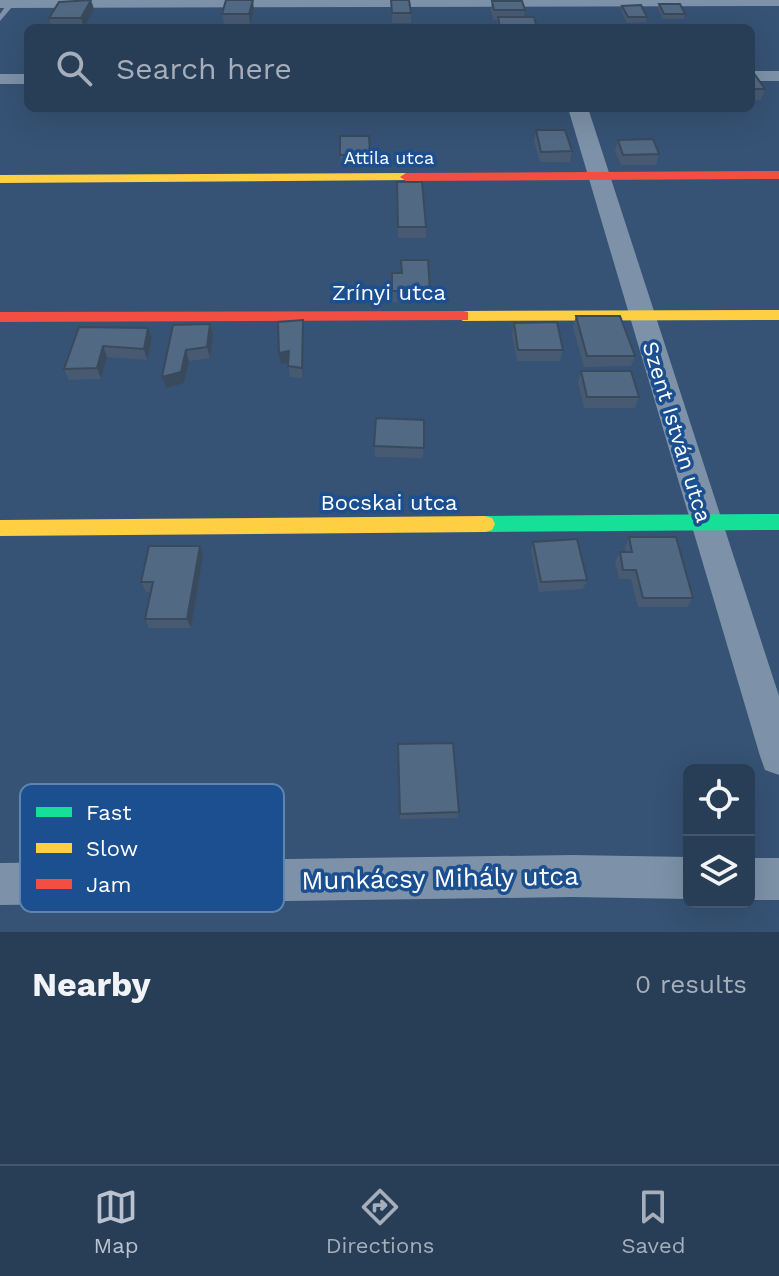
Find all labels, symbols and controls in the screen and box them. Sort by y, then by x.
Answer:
search box [24,24,755,112]
icon: search [52,46,96,90]
text: Search here [116,51,292,86]
street label: Attila utca [344,147,434,168]
street label: Zrínyi utca [332,280,446,305]
street label: Szent István utca [638,339,716,525]
street label: Bocskai utca [320,490,458,515]
map controls [683,764,755,908]
button: locate [683,764,755,836]
legend [20,784,284,912]
text: Fast [86,800,132,825]
text: Slow [86,836,138,861]
button: layers [683,836,755,908]
street label: Munkácsy Mihály utca [301,861,579,895]
text: Jam [86,872,131,897]
text: Nearby [32,964,151,1004]
text: 0 results [635,969,747,999]
tab: Map [94,1185,138,1258]
tab: Directions [326,1185,434,1258]
tab: Saved [622,1185,685,1258]

